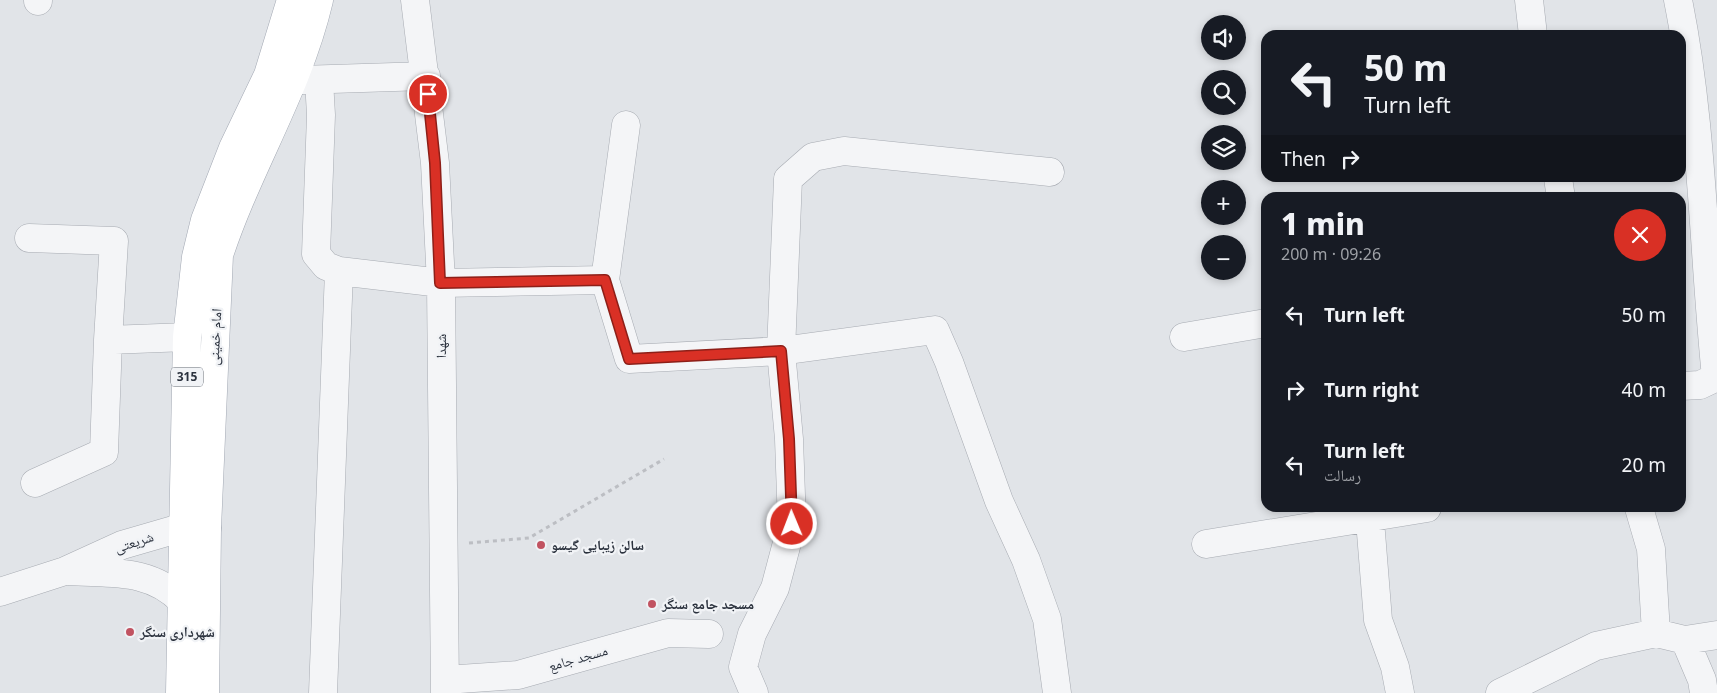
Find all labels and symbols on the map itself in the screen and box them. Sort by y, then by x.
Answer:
pin [407,73,449,115]
street label: امام خمینی [204,308,226,366]
street label: شهدا [431,334,450,358]
road number: 315 [171,368,203,387]
position arrow [765,497,817,549]
street label: شریعتی [112,526,156,557]
place label: سالن زیبایی گیسو [551,535,644,554]
marker: سالن زیبایی گیسو [535,539,547,551]
place label: مسجد جامع سنگر [661,594,754,614]
marker: مسجد جامع سنگر [646,598,658,610]
place label: شهرداری سنگر [139,622,215,641]
marker: شهرداری سنگر [124,626,136,638]
street label: مسجد جامع [546,640,610,676]

